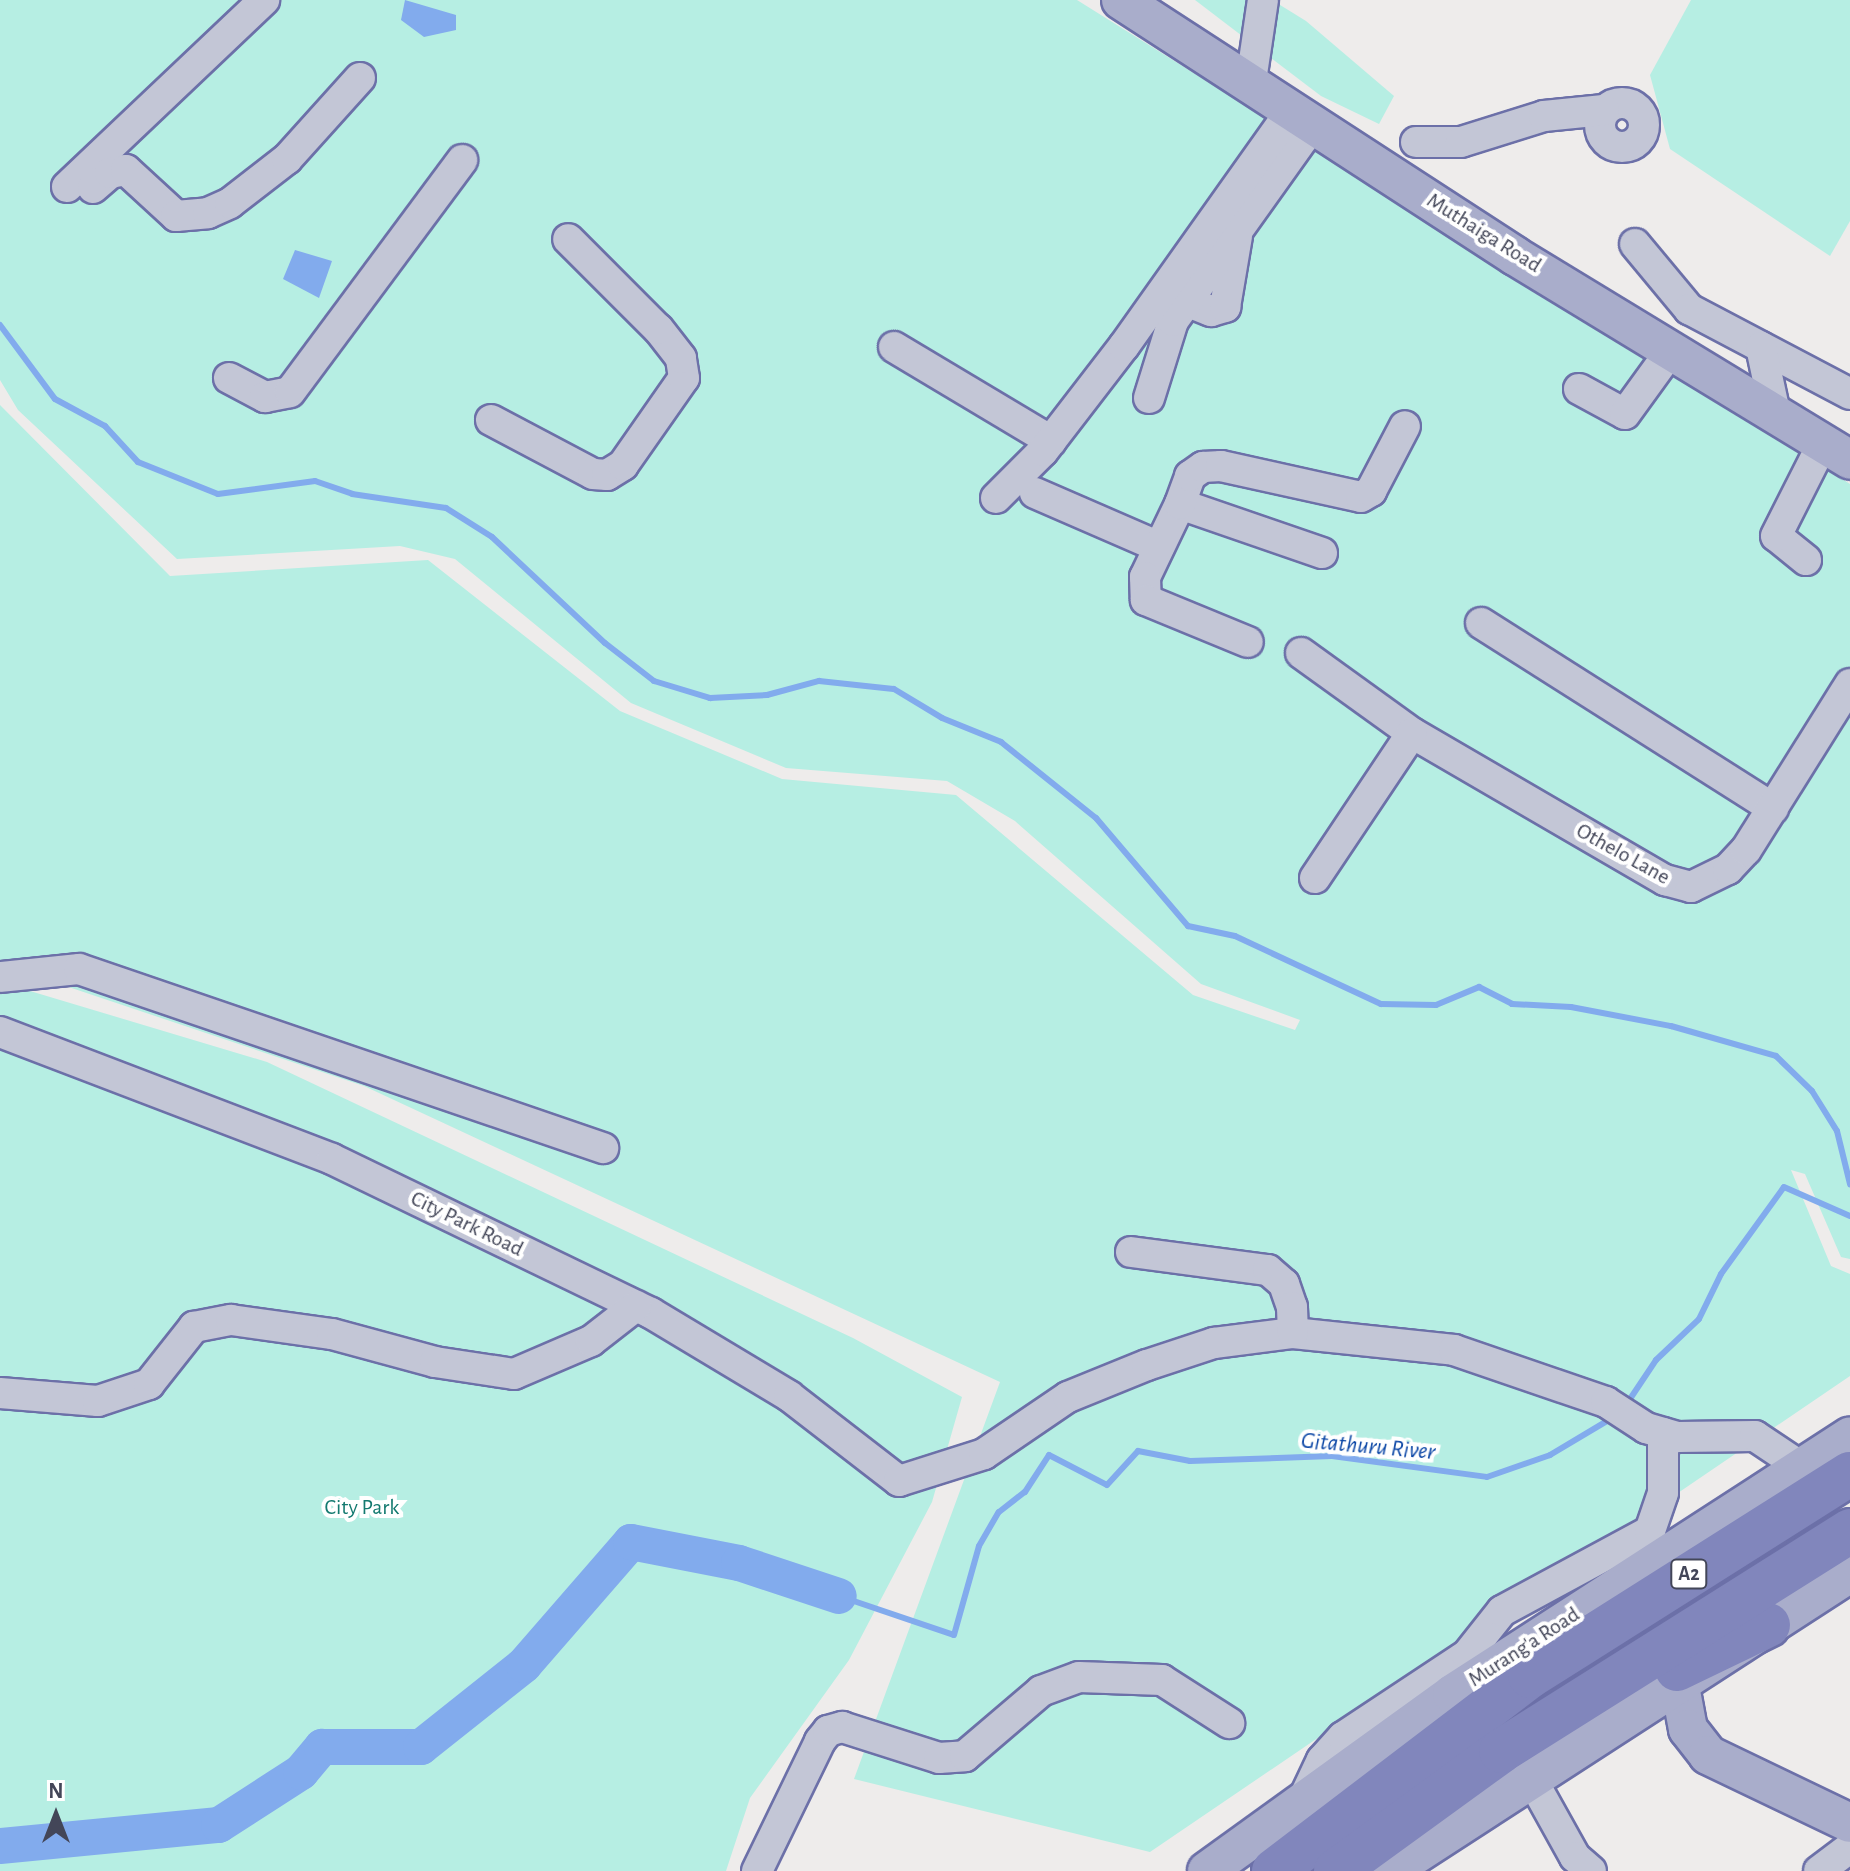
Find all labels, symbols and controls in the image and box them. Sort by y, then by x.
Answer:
street label: Muthaiga Road [1422,187,1546,279]
street label: Othelo Lane [1572,817,1674,891]
street label: City Park Road [406,1185,528,1263]
water label: Gitathuru River [1300,1427,1436,1467]
park label: City Park [325,1495,399,1521]
road number: A2 [1669,1558,1709,1590]
street label: Murang'a Road [1463,1601,1585,1693]
north arrow [16,1775,96,1855]
text: N [48,1780,64,1802]

